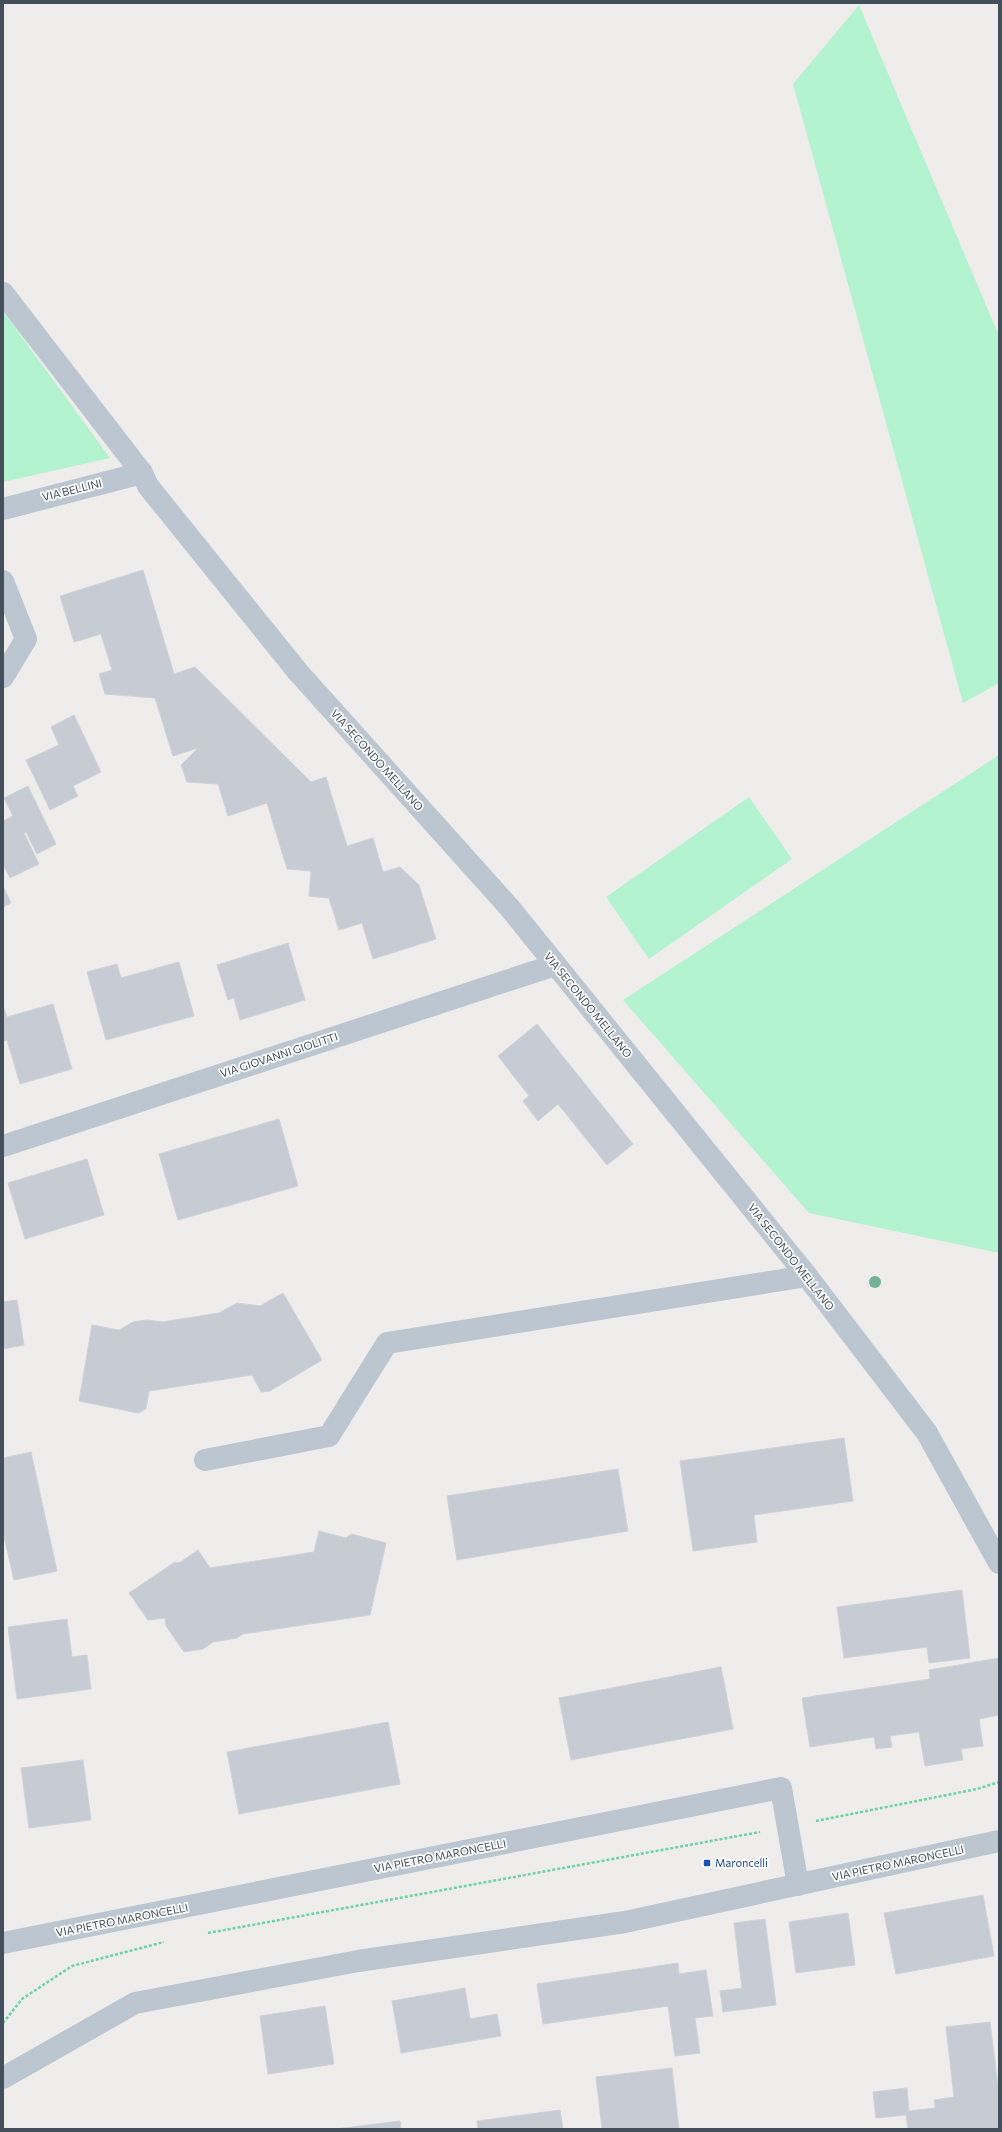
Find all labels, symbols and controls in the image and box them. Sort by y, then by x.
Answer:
street label: VIA BELLINI [41,476,103,503]
street label: VIA SECONDO MELLANO [328,706,426,813]
street label: VIA SECONDO MELLANO [542,949,635,1060]
street label: VIA GIOVANNI GIOLITTI [218,1029,339,1080]
street label: VIA SECONDO MELLANO [746,1201,837,1313]
street label: VIA PIETRO MARONCELLI [373,1836,507,1875]
street label: VIA PIETRO MARONCELLI [831,1842,965,1883]
place label: Maroncelli [715,1856,768,1869]
marker: Maroncelli [702,1858,712,1868]
street label: VIA PIETRO MARONCELLI [55,1900,189,1939]

